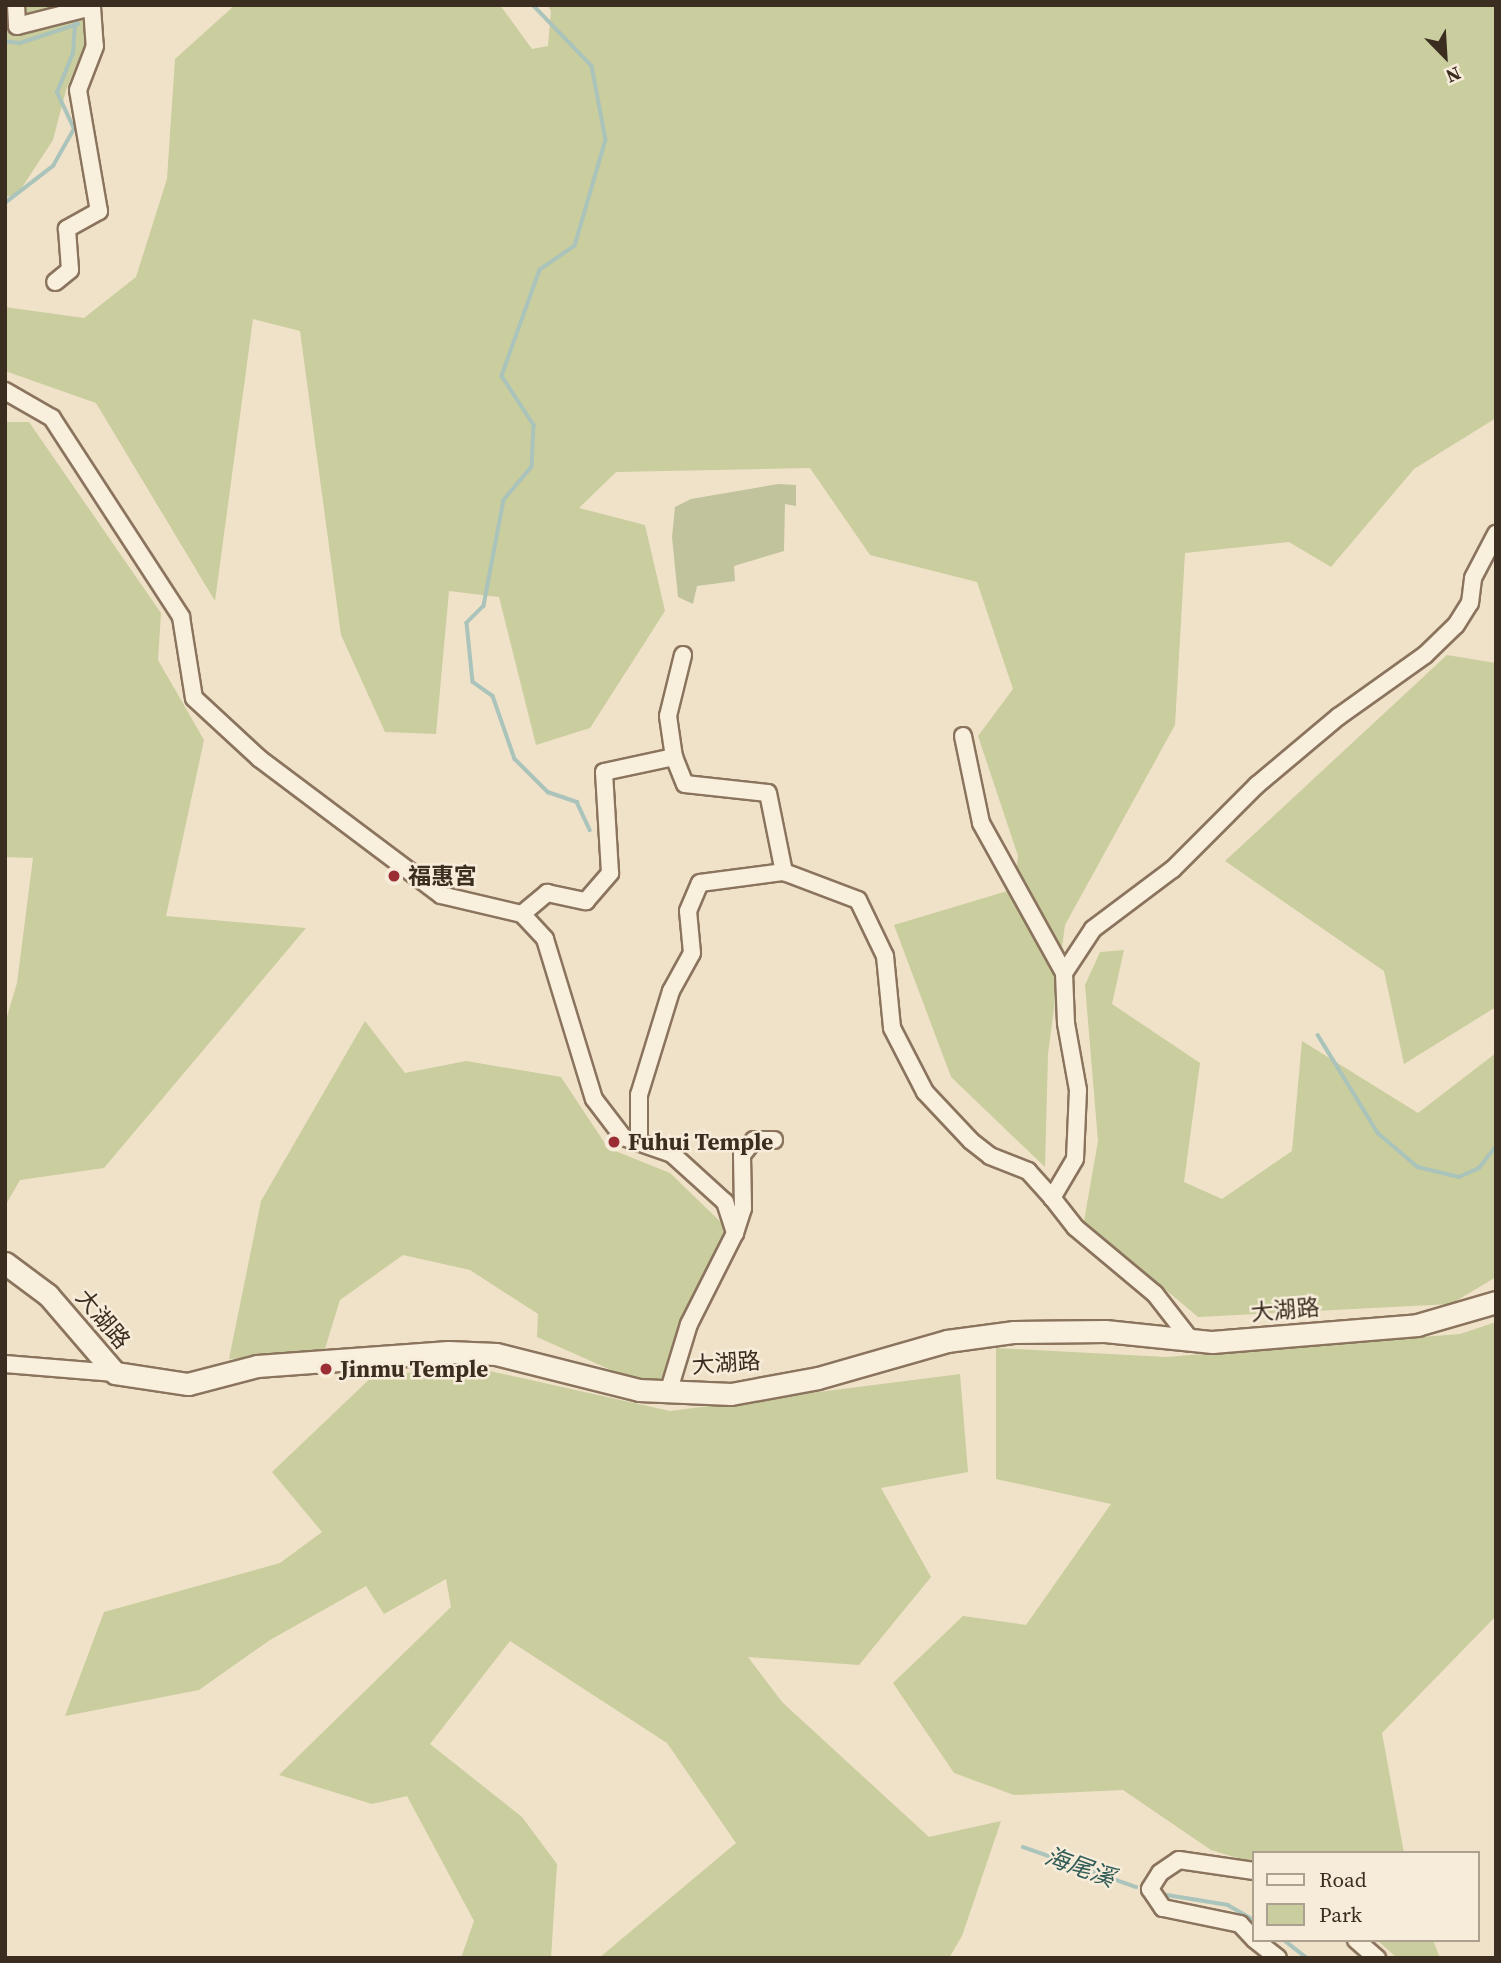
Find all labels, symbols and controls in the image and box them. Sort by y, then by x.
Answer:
north arrow [1410,21,1480,91]
text: N [1442,60,1465,90]
place label: 福惠宮 [408,862,477,890]
marker: 福惠宮 [386,868,402,884]
place label: Fuhui Temple [628,1128,773,1156]
marker: Fuhui Temple [606,1134,622,1150]
street label: 大湖路 [70,1284,136,1354]
street label: 大湖路 [1249,1293,1321,1327]
street label: 大湖路 [691,1347,761,1379]
place label: Jinmu Temple [340,1355,488,1383]
marker: Jinmu Temple [318,1361,334,1377]
water label: 海尾溪 [1041,1841,1119,1893]
legend [1252,1851,1480,1942]
text: Road [1319,1865,1367,1894]
text: Park [1319,1900,1362,1929]

